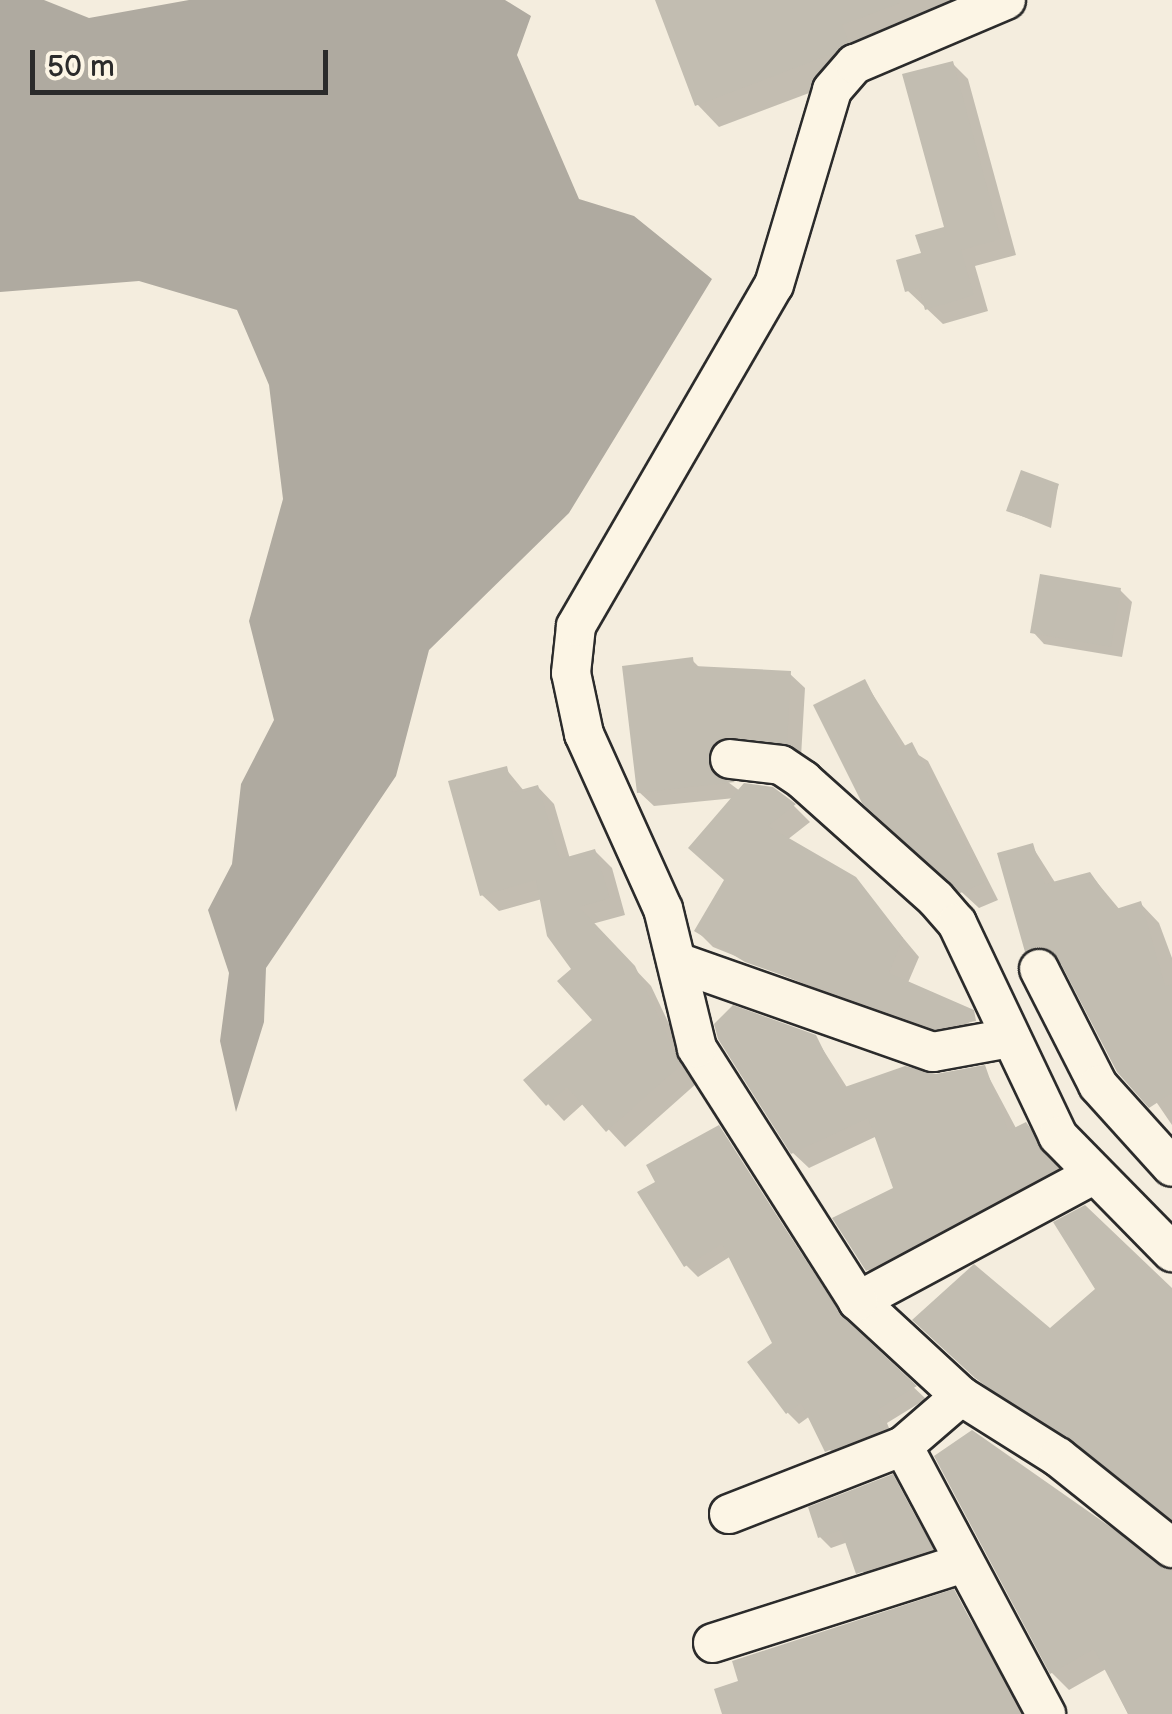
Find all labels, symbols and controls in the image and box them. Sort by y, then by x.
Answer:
scale bar [35,30,332,92]
text: 50 m [47,49,115,85]

